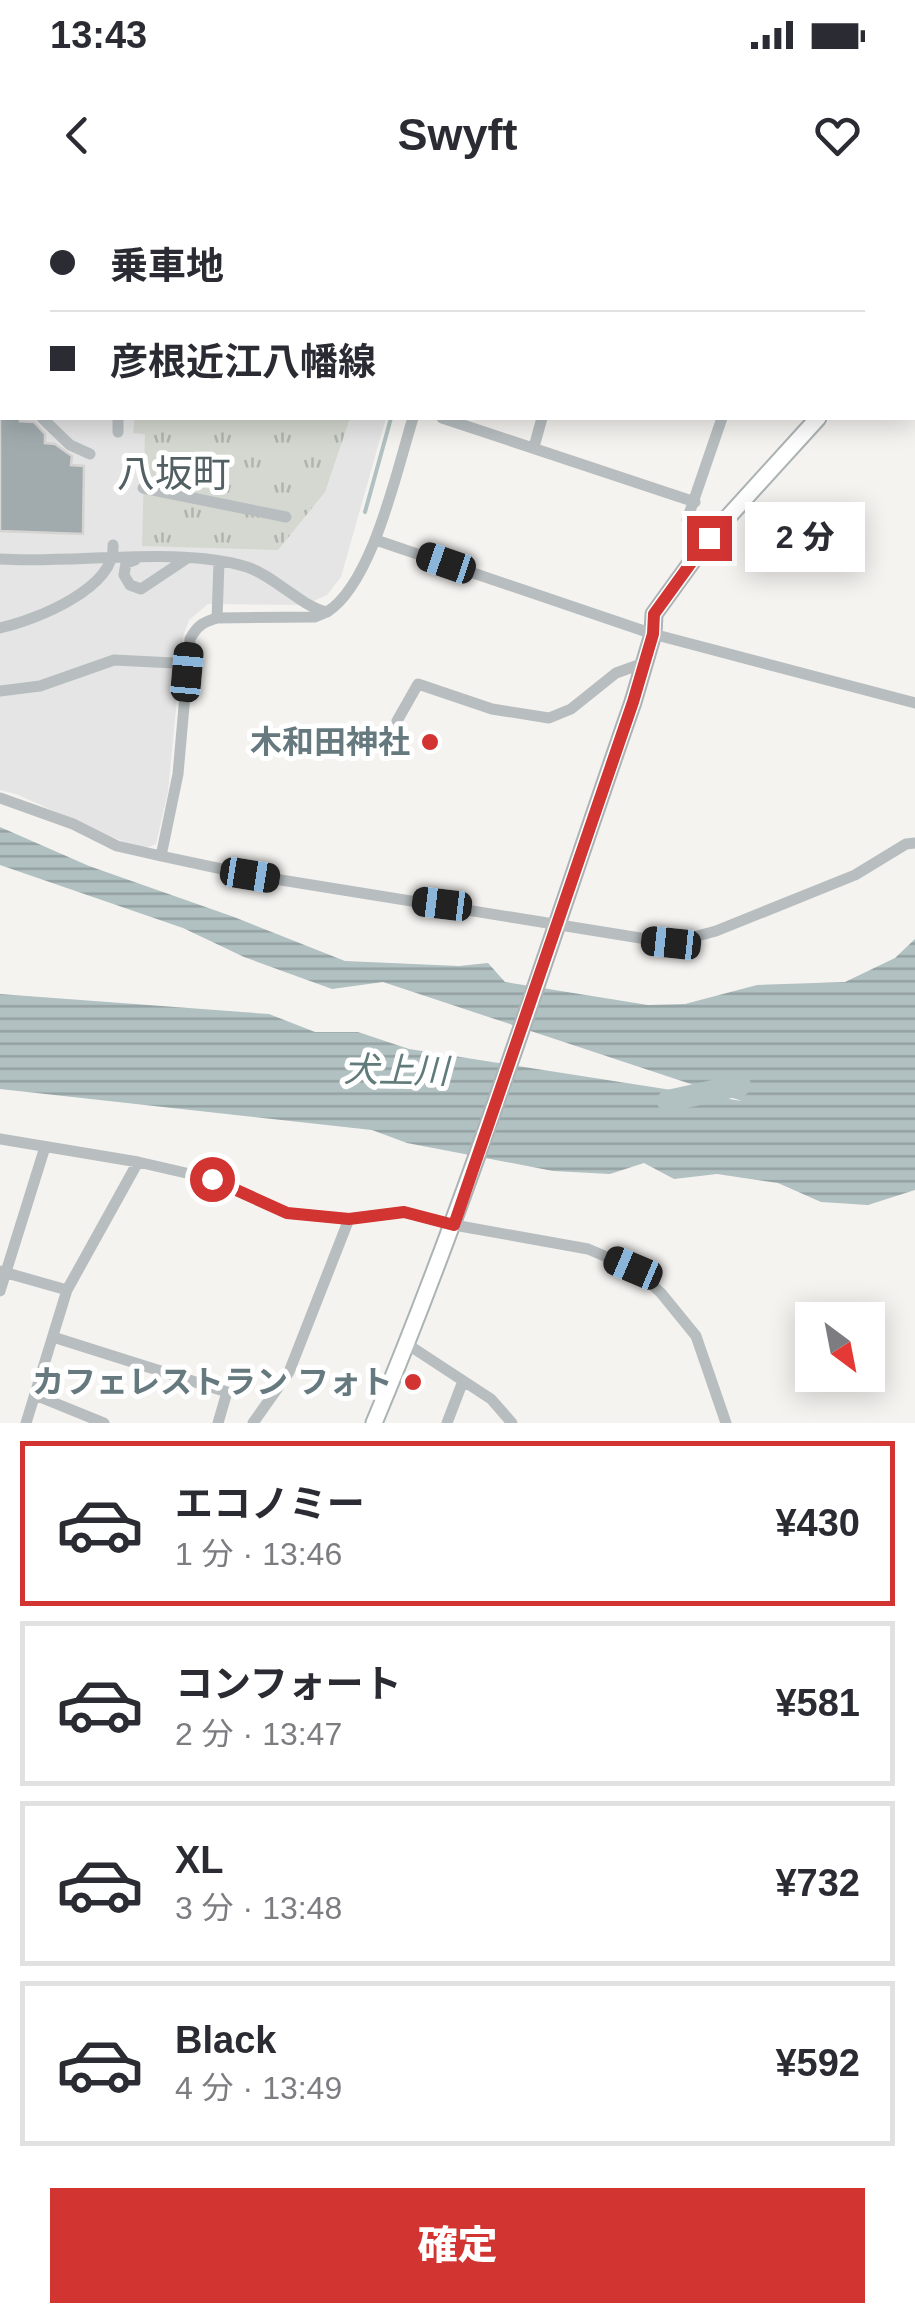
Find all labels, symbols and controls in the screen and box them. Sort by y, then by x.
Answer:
text: 13:43 [50,14,147,56]
icon: back [50,108,105,163]
icon: heart [810,108,865,163]
text: Swyft [397,109,518,160]
text: 乗車地 [110,245,224,287]
text: 彦根近江八幡線 [110,341,376,383]
district label: 八坂町 [117,453,231,495]
callout: 2 分 [744,503,864,573]
route end [687,516,732,561]
text: 2 分 [776,519,834,555]
car [413,539,479,587]
car [169,641,205,703]
place label: 木和田神社 [250,724,410,760]
marker: 木和田神社 [419,731,441,753]
car [218,855,282,895]
car [410,885,474,923]
car [640,925,702,961]
water label: 犬上川 [343,1050,453,1090]
route start [190,1157,235,1202]
car [600,1242,666,1294]
north arrow [795,1302,885,1392]
map controls [795,1302,885,1392]
place label: カフェレストラン フォト [32,1364,393,1400]
marker: カフェレストラン フォト [402,1371,424,1393]
icon: car [55,1479,145,1569]
text: エコノミー [175,1483,365,1525]
text: ¥430 [775,1502,860,1544]
text: 1 分 · 13:46 [175,1536,342,1572]
icon: car [55,1659,145,1749]
text: コンフォート [175,1663,402,1705]
text: ¥581 [775,1682,860,1724]
text: 2 分 · 13:47 [175,1716,342,1752]
icon: car [55,1839,145,1929]
text: XL [175,1839,224,1881]
text: ¥732 [775,1862,860,1904]
text: 3 分 · 13:48 [175,1890,342,1926]
icon: car [55,2019,145,2109]
text: Black [175,2019,276,2061]
text: ¥592 [775,2042,860,2084]
text: 4 分 · 13:49 [175,2070,342,2106]
button: 確定 [50,2188,865,2303]

